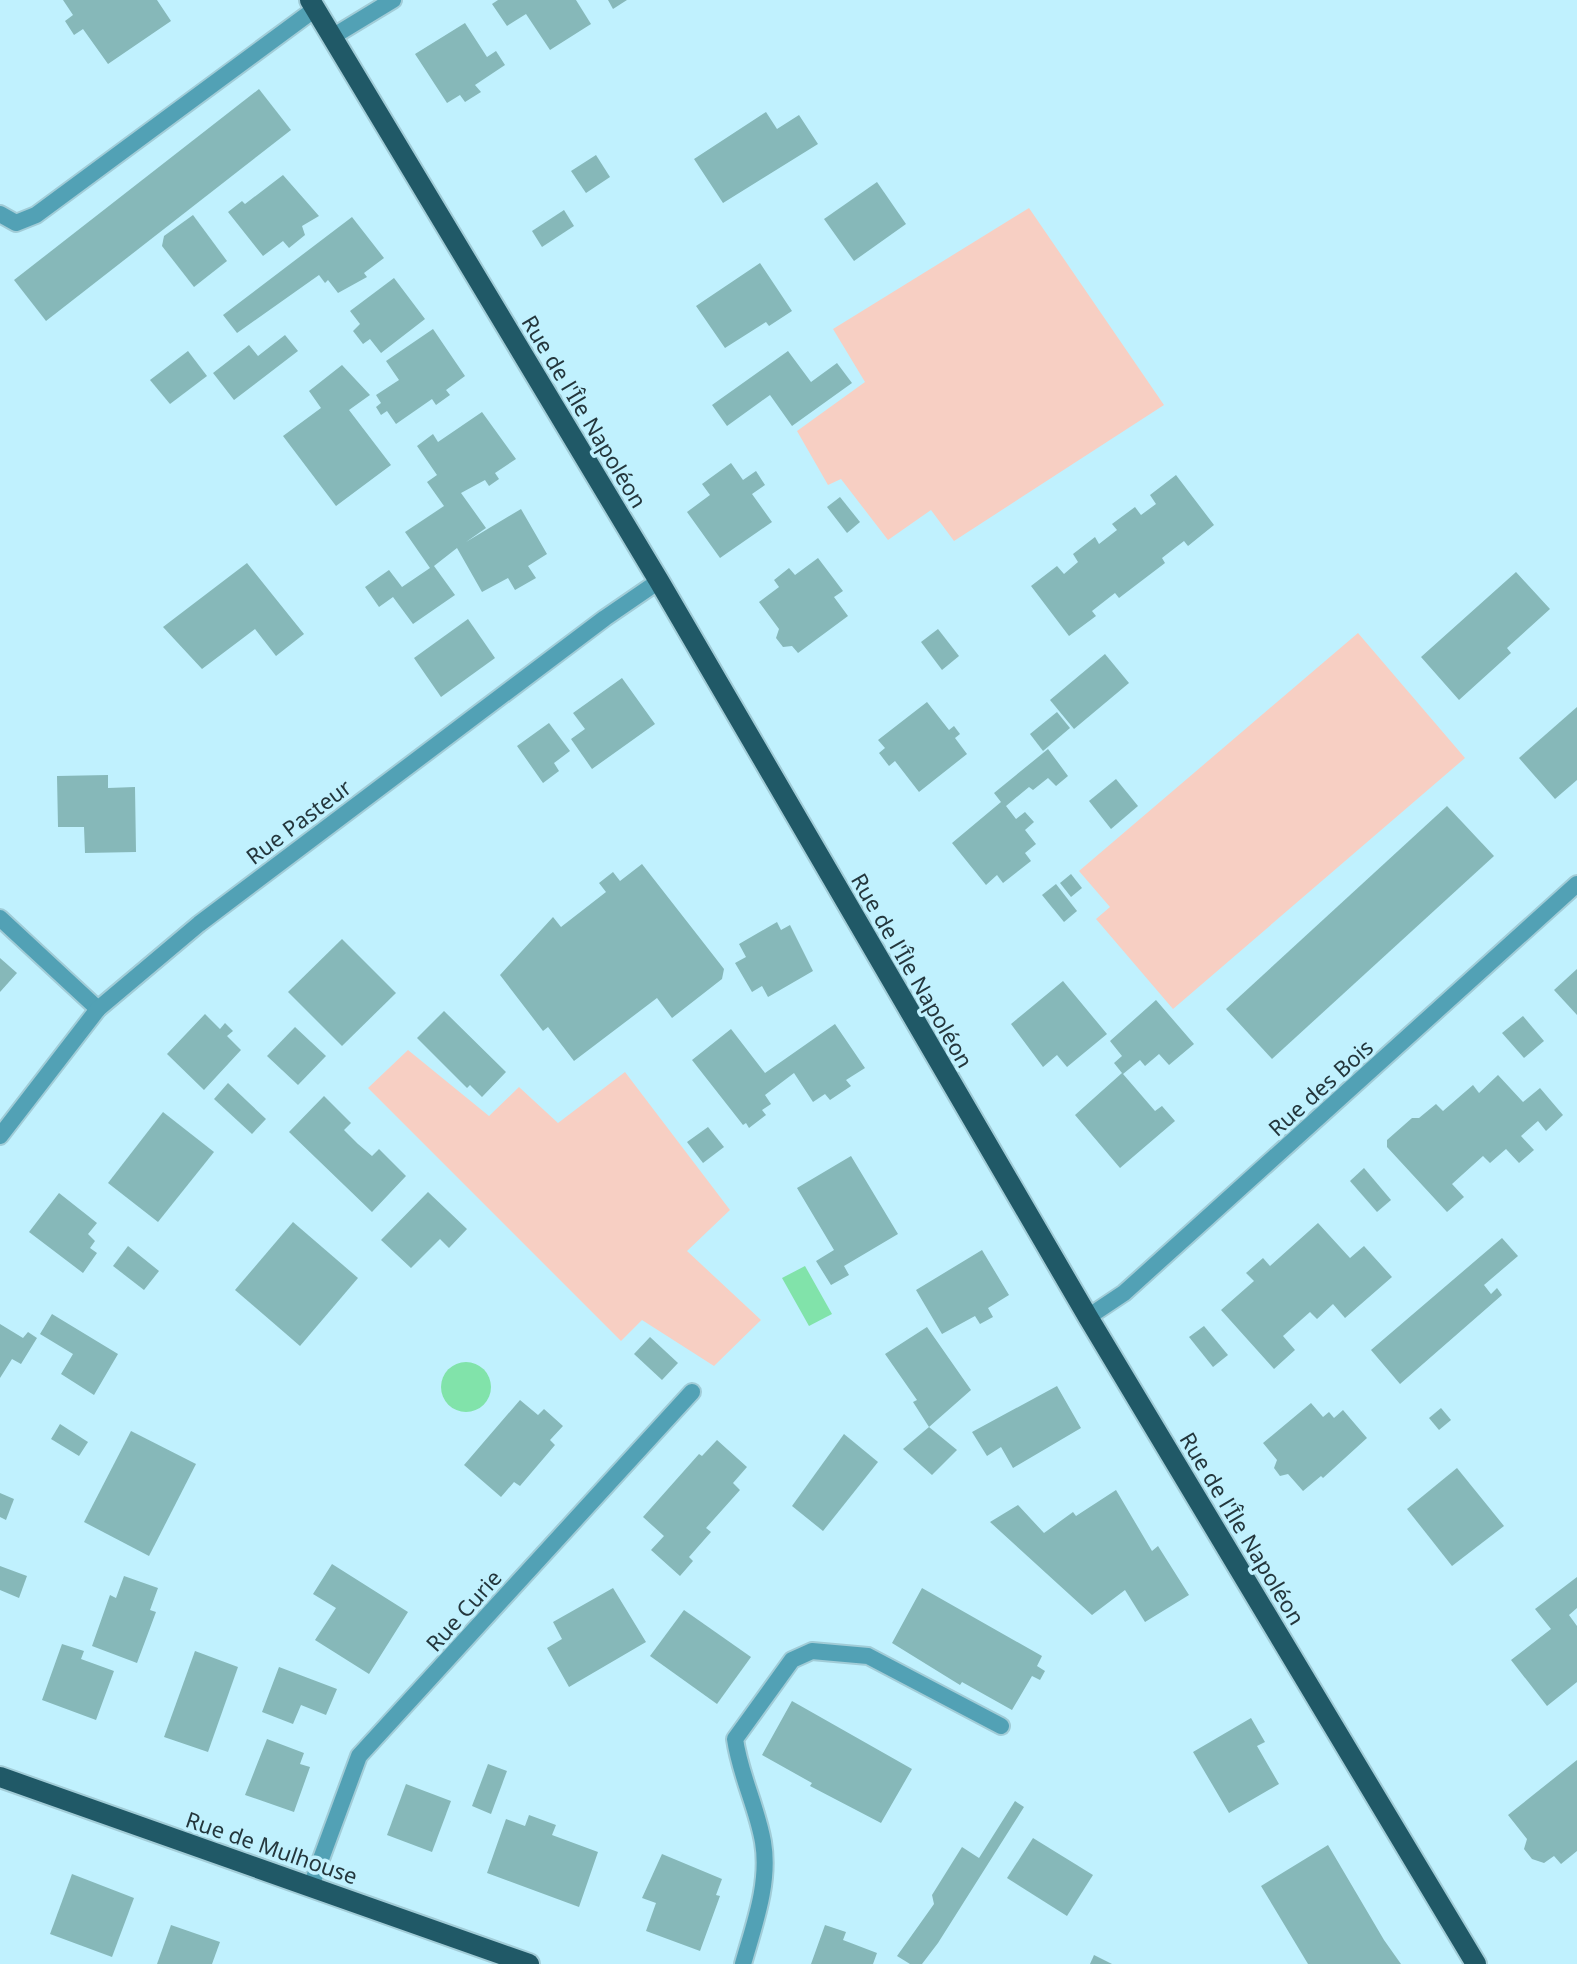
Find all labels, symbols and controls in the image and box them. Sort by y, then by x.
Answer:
street label: Rue de l'Île Napoléon [516,309,654,513]
street label: Rue Pasteur [239,772,357,870]
street label: Rue de l'Île Napoléon [845,867,981,1073]
street label: Rue des Bois [1261,1032,1379,1142]
street label: Rue de l'Île Napoléon [1174,1426,1312,1630]
street label: Rue Curie [418,1563,508,1657]
street label: Rue de Mulhouse [182,1804,362,1890]

